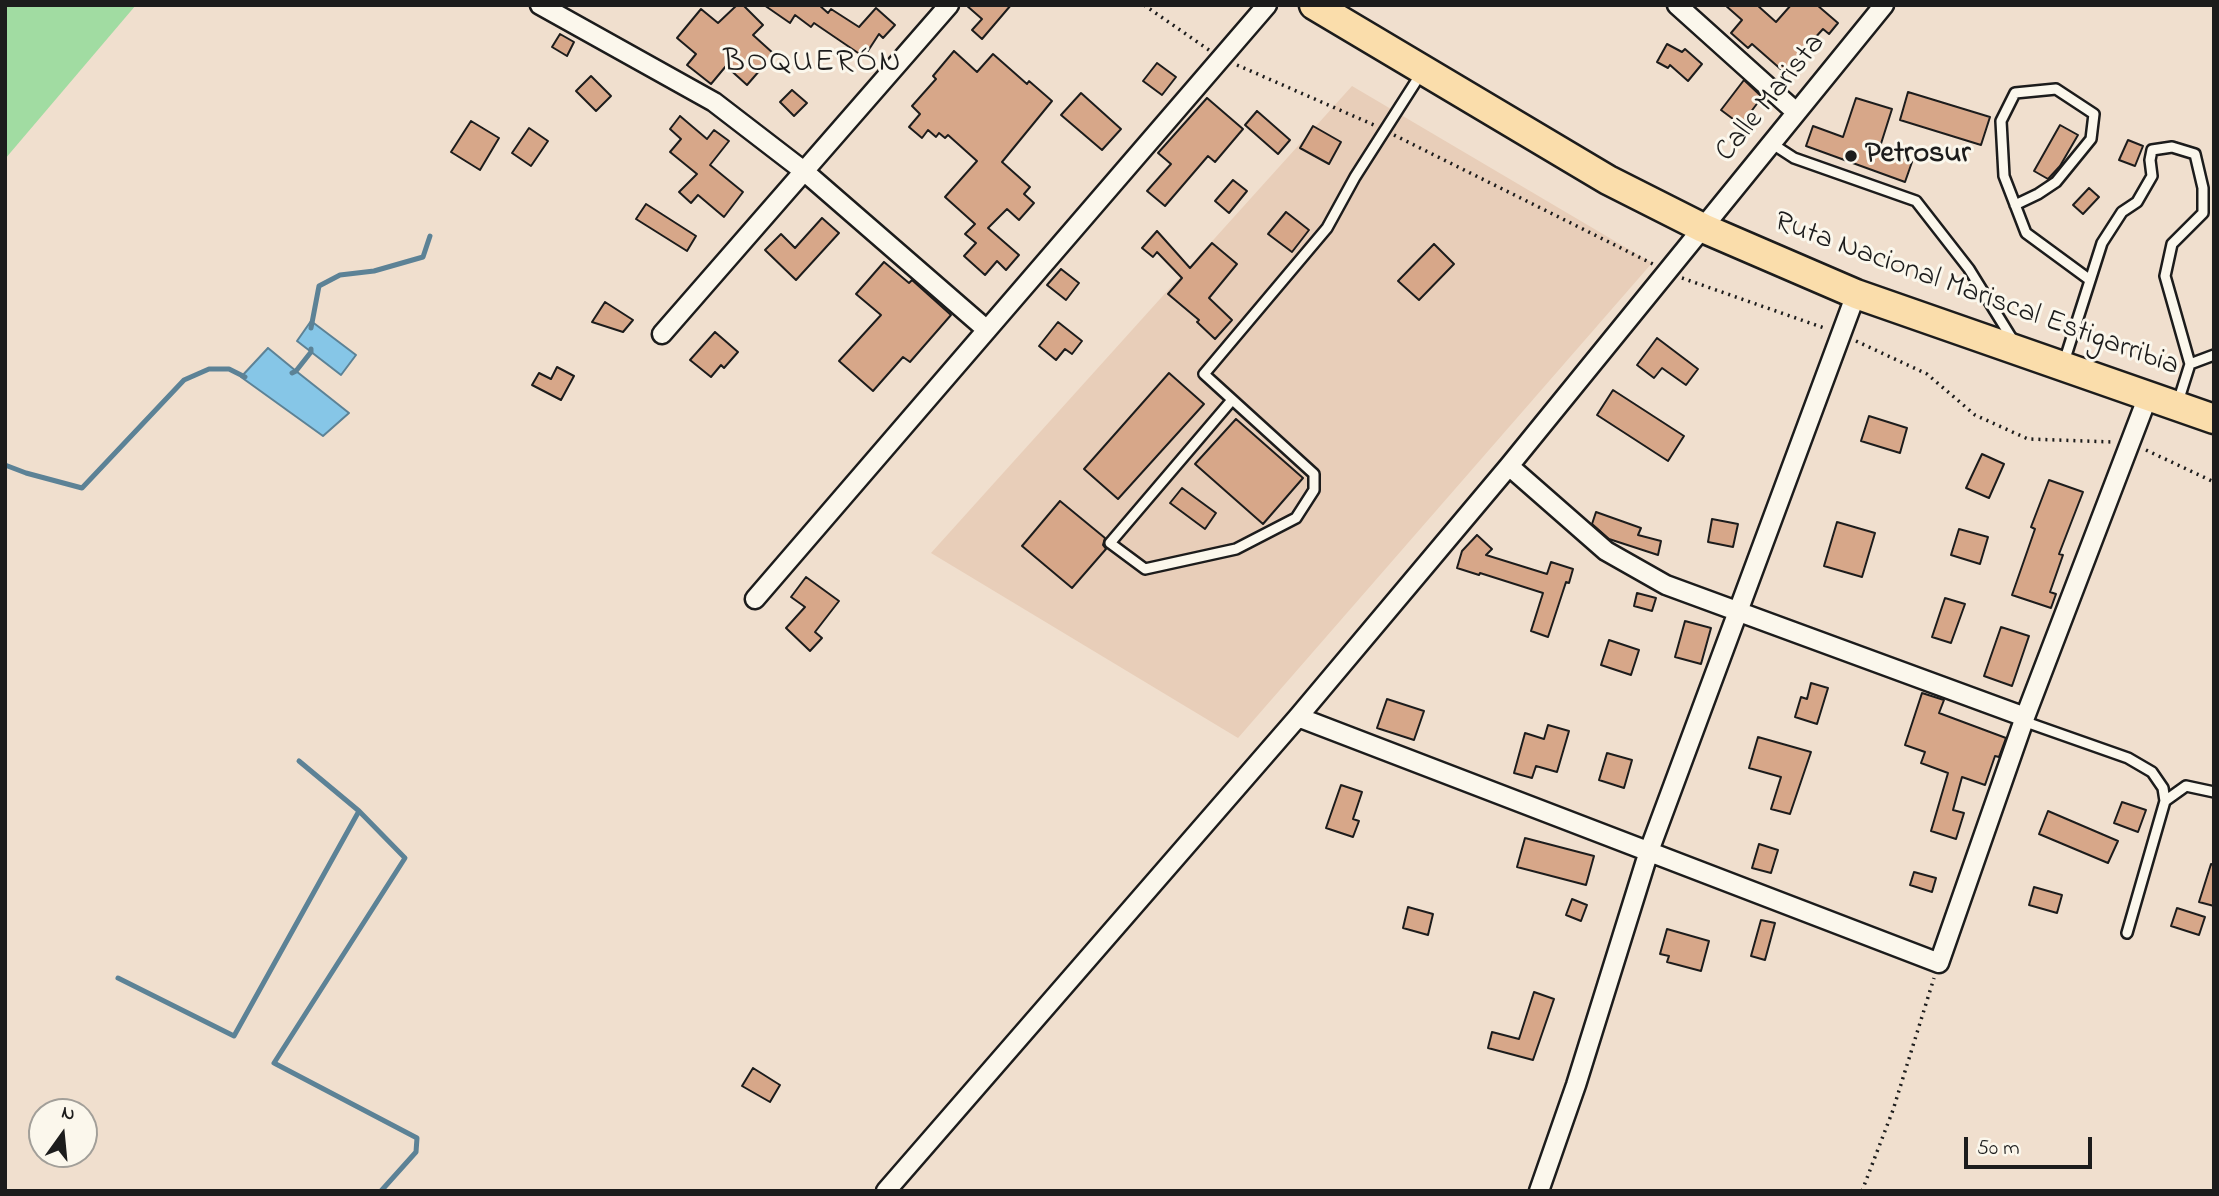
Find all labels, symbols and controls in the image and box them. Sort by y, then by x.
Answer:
street label: Calle Marista [1709,28,1835,170]
district label: BOQUERÓN [724,46,902,84]
place label: Petrosur [1865,138,1971,174]
marker: Petrosur [1843,148,1859,164]
street label: Ruta Nacional Mariscal Estigarribia [1769,206,2183,386]
north arrow [28,1098,98,1168]
text: N [58,1099,78,1129]
scale bar [1967,1122,2095,1166]
text: 50 m [1977,1134,2020,1164]

